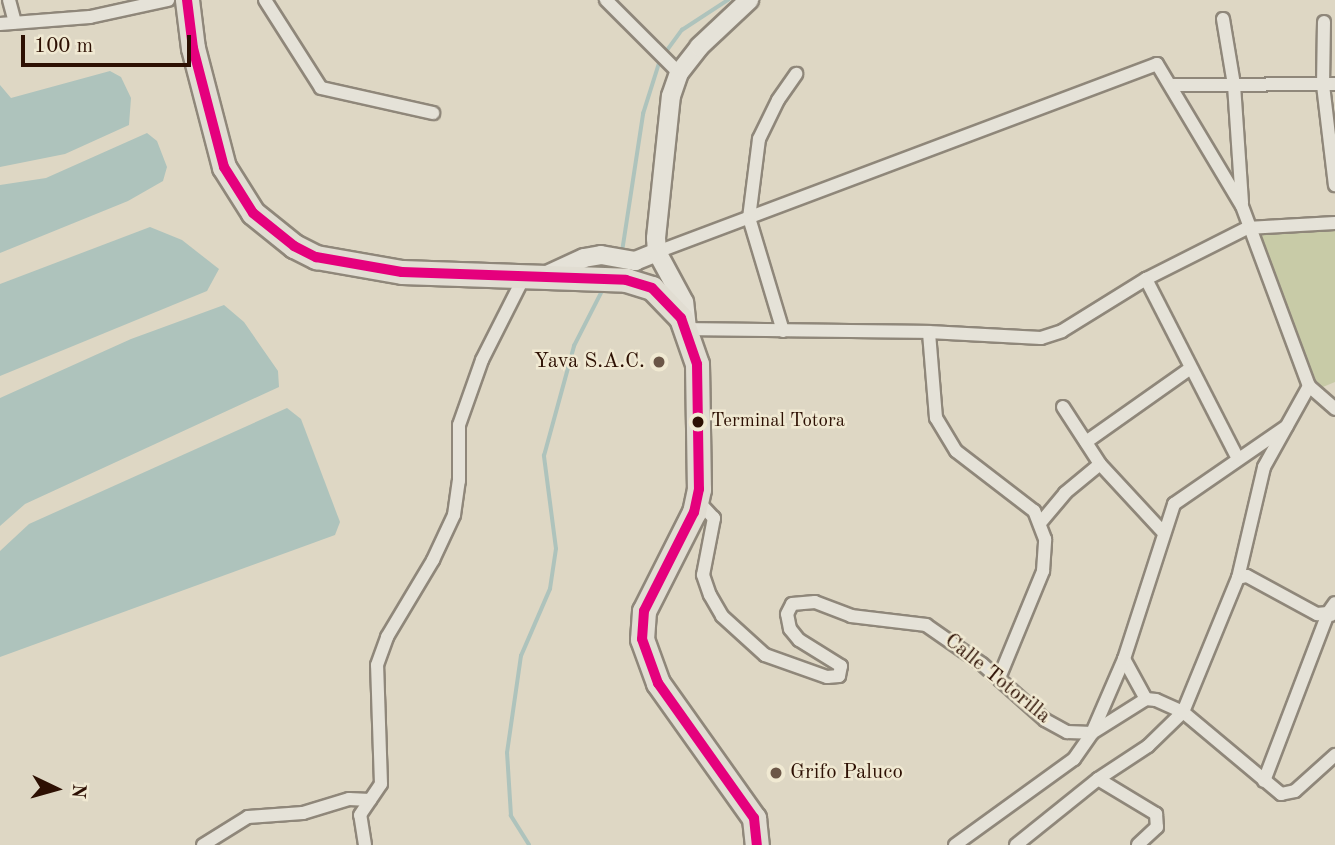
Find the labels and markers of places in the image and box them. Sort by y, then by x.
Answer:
place label: Yava S.A.C. [534,349,645,375]
marker: Yava S.A.C. [651,354,667,370]
place label: Terminal Totora [711,411,845,433]
marker: Terminal Totora [691,415,705,429]
place label: Grifo Paluco [790,760,903,786]
marker: Grifo Paluco [768,765,784,781]

